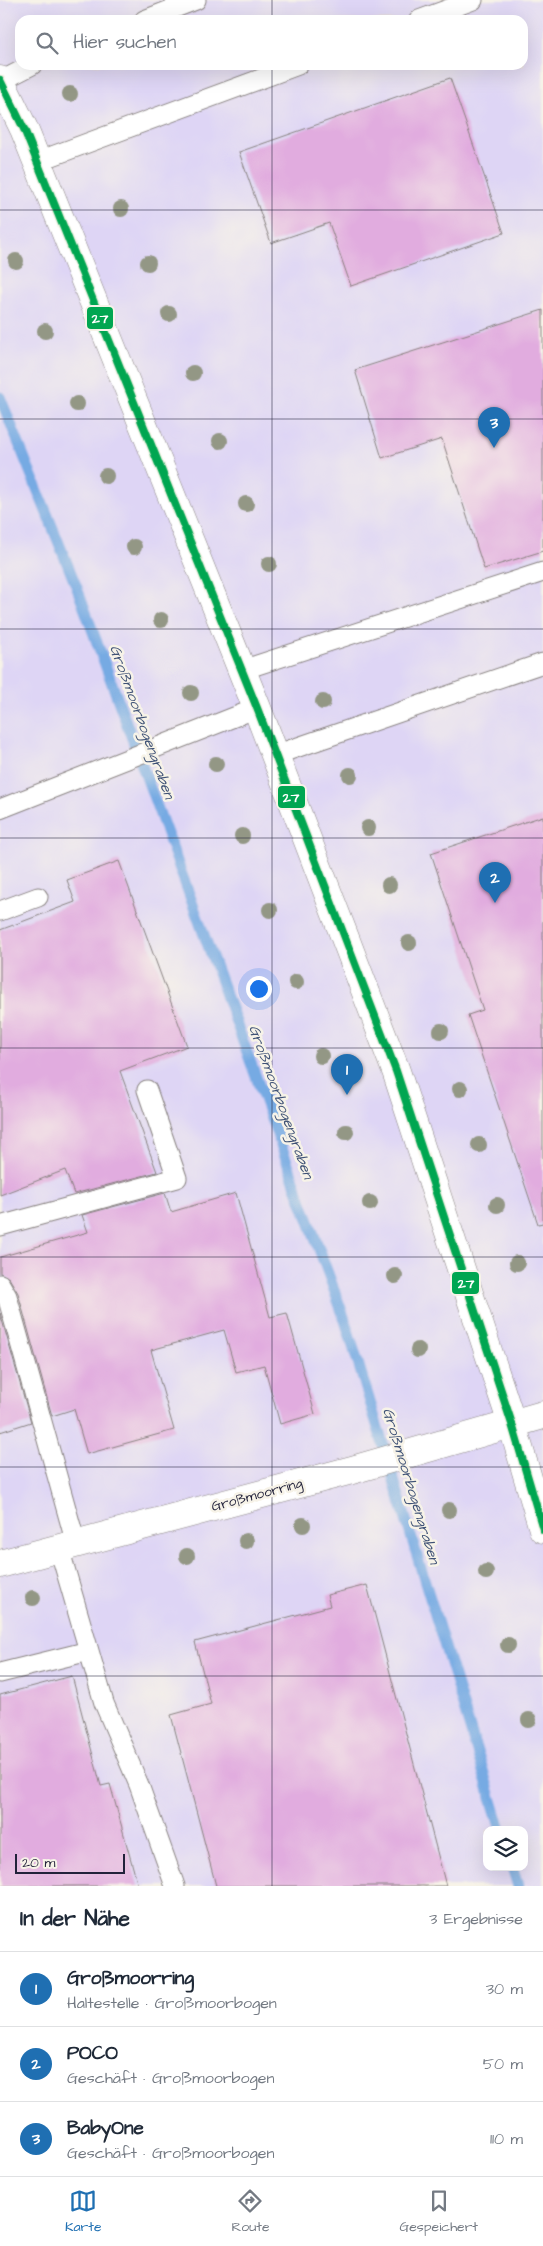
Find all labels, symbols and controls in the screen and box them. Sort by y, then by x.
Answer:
search box [15,15,528,70]
icon: search [33,29,61,57]
text: Hier suchen [73,29,176,56]
line badge: 27 [86,306,114,330]
text: 27 [91,309,109,329]
pin: 3 [478,407,510,448]
water label: Großmoorbogengraben [103,642,180,804]
line badge: 27 [277,785,306,809]
text: 27 [282,788,300,808]
pin: 2 [479,862,511,903]
your location [246,976,272,1002]
water label: Großmoorbogengraben [242,1022,319,1184]
pin: 1 [331,1054,363,1095]
line badge: 27 [451,1271,480,1295]
text: 27 [457,1274,475,1294]
water label: Großmoorbogengraben [376,1405,445,1568]
street label: Großmoorring [209,1473,305,1517]
map controls [483,1826,528,1871]
button: layers [483,1826,528,1871]
scale bar [15,1851,125,1874]
text: 20 m [22,1853,55,1873]
text: In der Nähe [20,1904,130,1933]
text: 3 Ergebnisse [429,1908,523,1930]
text: Großmoorring [67,1965,194,1992]
text: 1 [35,1978,37,2000]
text: 30 m [486,1978,523,2000]
text: Haltestelle · Großmoorbogen [67,1992,277,2014]
text: POCO [67,2040,118,2067]
text: 2 [31,2053,41,2075]
text: 50 m [483,2053,523,2075]
text: Geschäft · Großmoorbogen [67,2067,274,2089]
text: BabyOne [67,2115,144,2142]
text: 3 [32,2128,40,2150]
text: 110 m [490,2128,523,2150]
text: Geschäft · Großmoorbogen [67,2142,274,2164]
tab: Karte [65,2187,102,2237]
tab: Route [231,2187,270,2237]
tab: Gespeichert [399,2187,478,2237]

